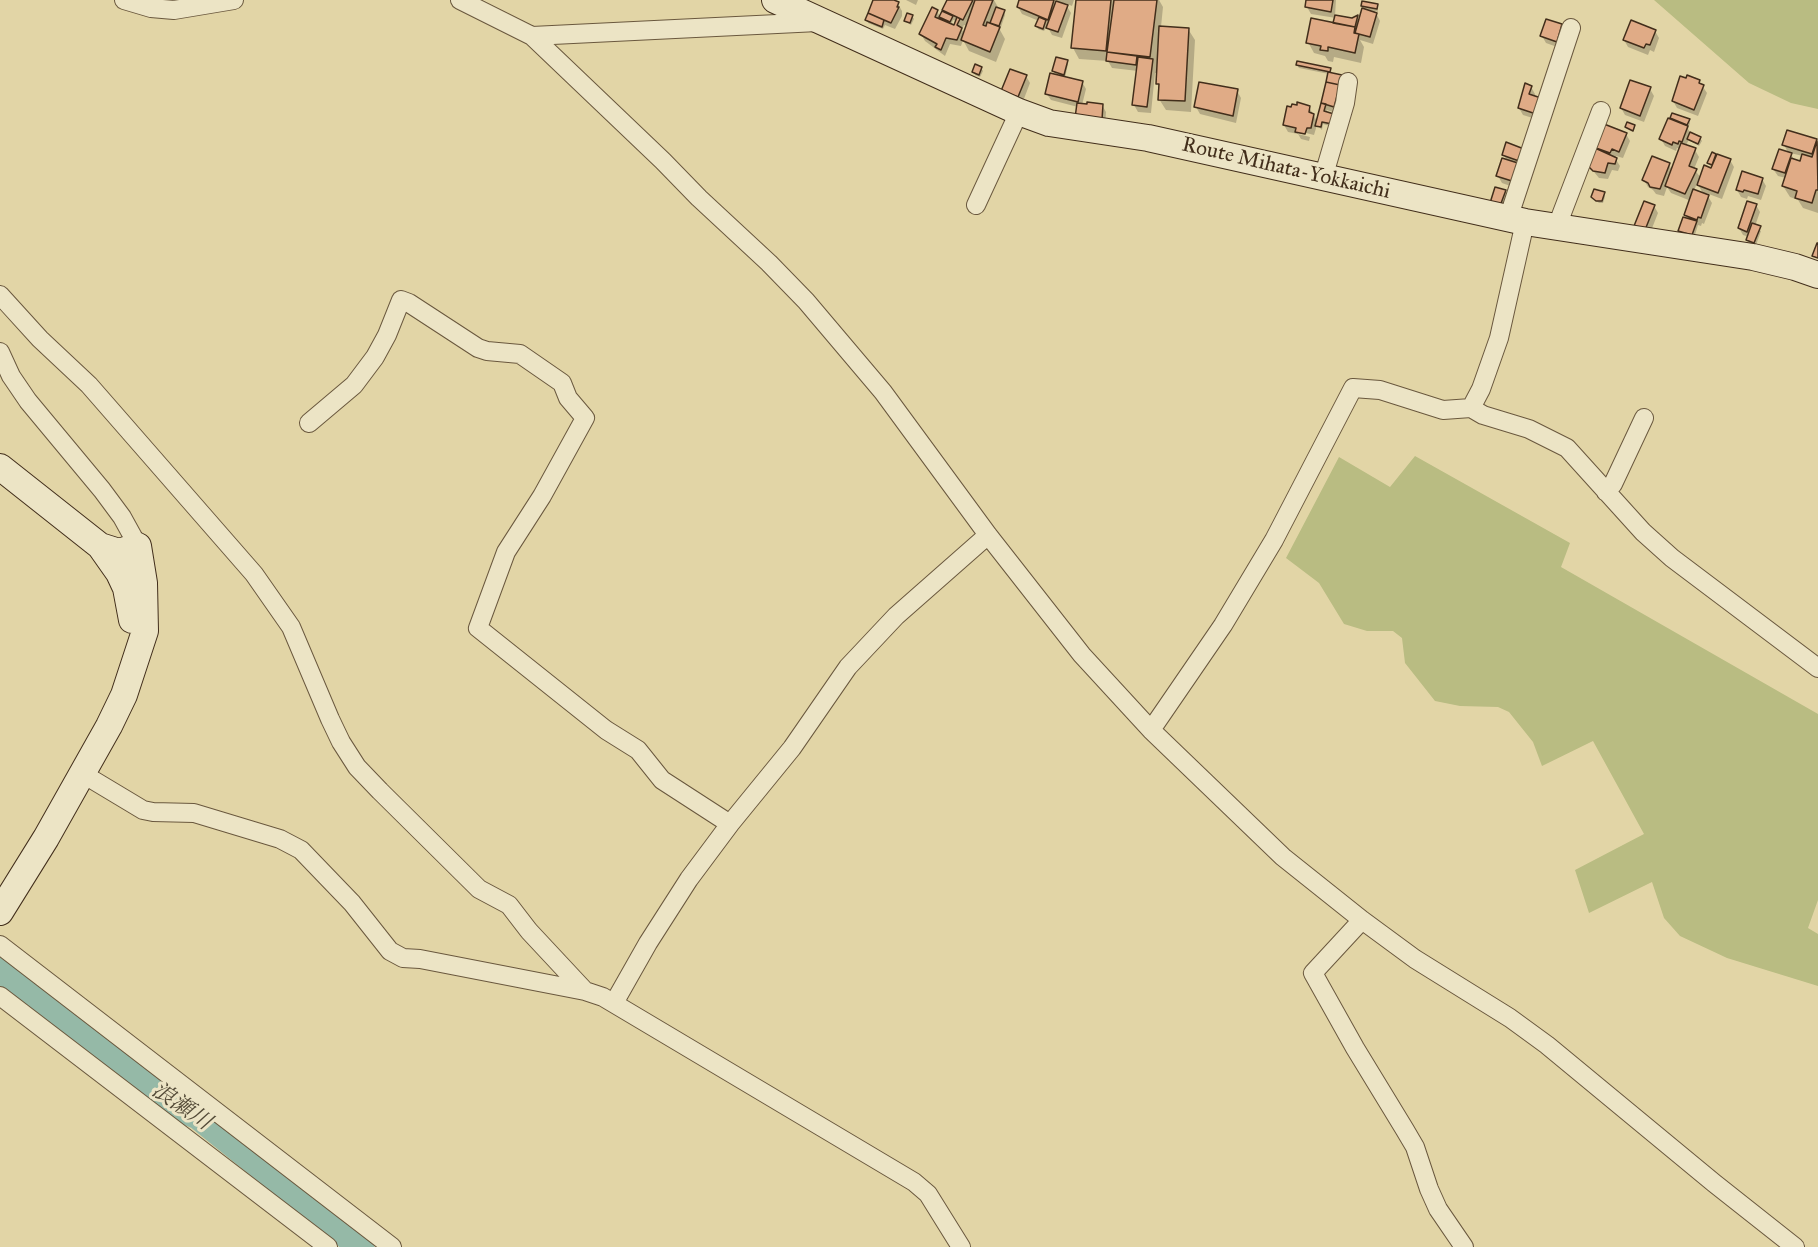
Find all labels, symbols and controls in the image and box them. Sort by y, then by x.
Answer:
street label: Route Mihata-Yokkaichi [1179,133,1393,205]
water label: 浪瀬川 [146,1078,216,1136]

